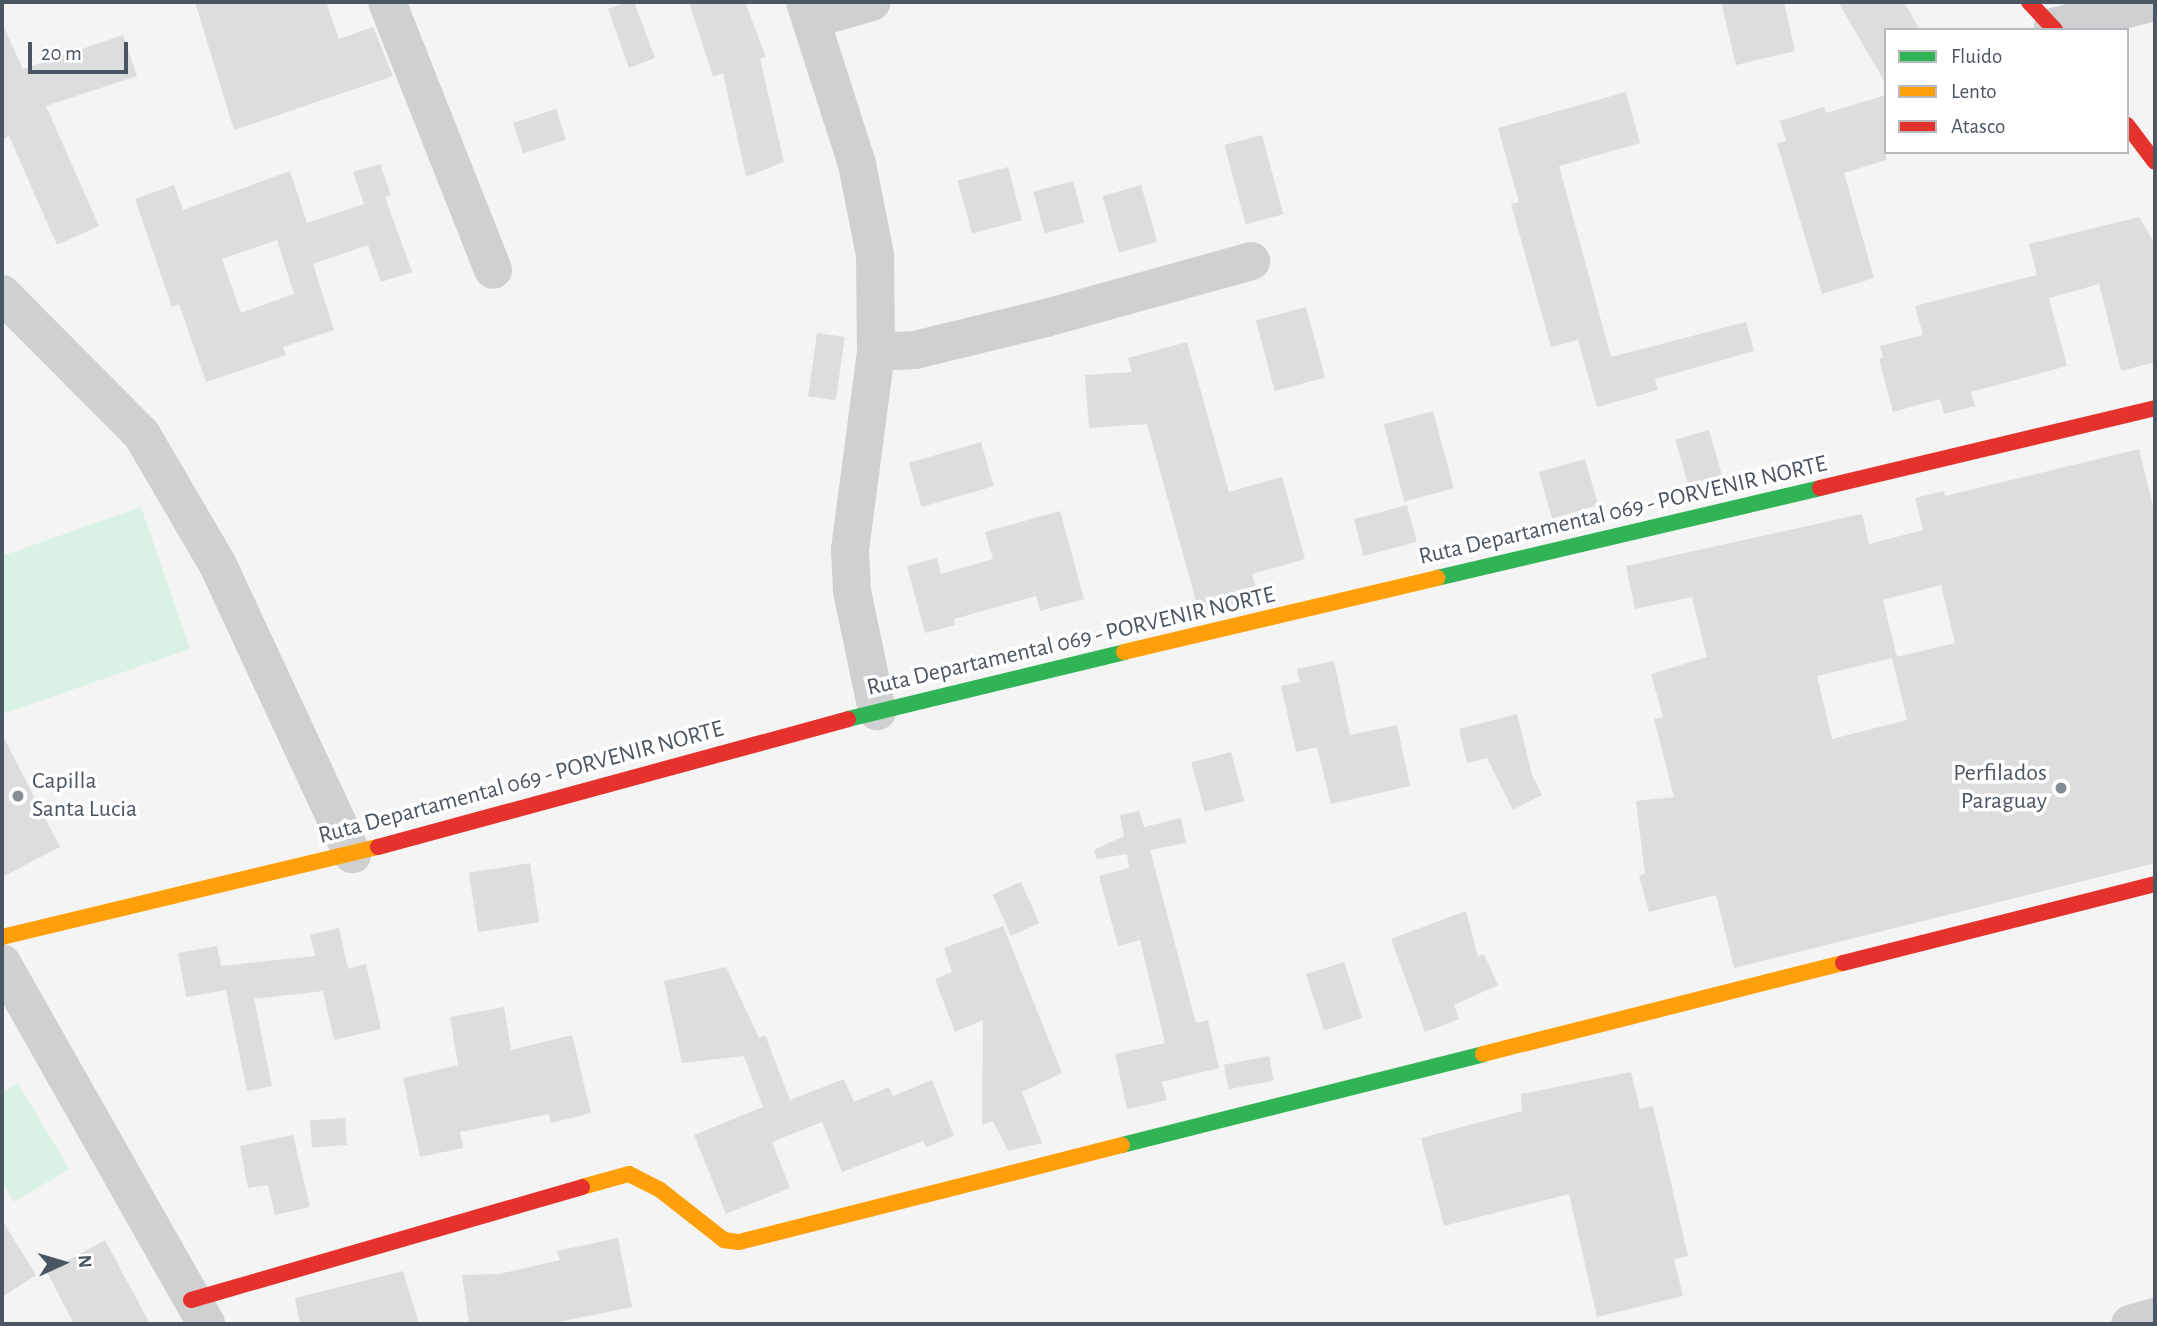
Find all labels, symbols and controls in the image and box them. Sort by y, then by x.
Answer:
scale bar [32,28,131,72]
legend [1884,28,2129,154]
text: 20 m [41,43,82,64]
text: Fluido [1951,46,2002,67]
text: Lento [1951,81,1997,102]
text: Atasco [1951,116,2005,137]
street label: Ruta Departamental 069 - PORVENIR NORTE [1416,450,1830,572]
street label: Ruta Departamental 069 - PORVENIR NORTE [864,581,1278,703]
street label: Ruta Departamental 069 - PORVENIR NORTE [315,715,727,851]
place label: Perfilados Paraguay [1953,760,2047,816]
place label: Capilla Santa Lucia [32,768,137,824]
marker: Perfilados Paraguay [2053,780,2069,796]
marker: Capilla Santa Lucia [10,788,26,804]
north arrow [28,1228,98,1298]
text: N [75,1254,94,1269]

